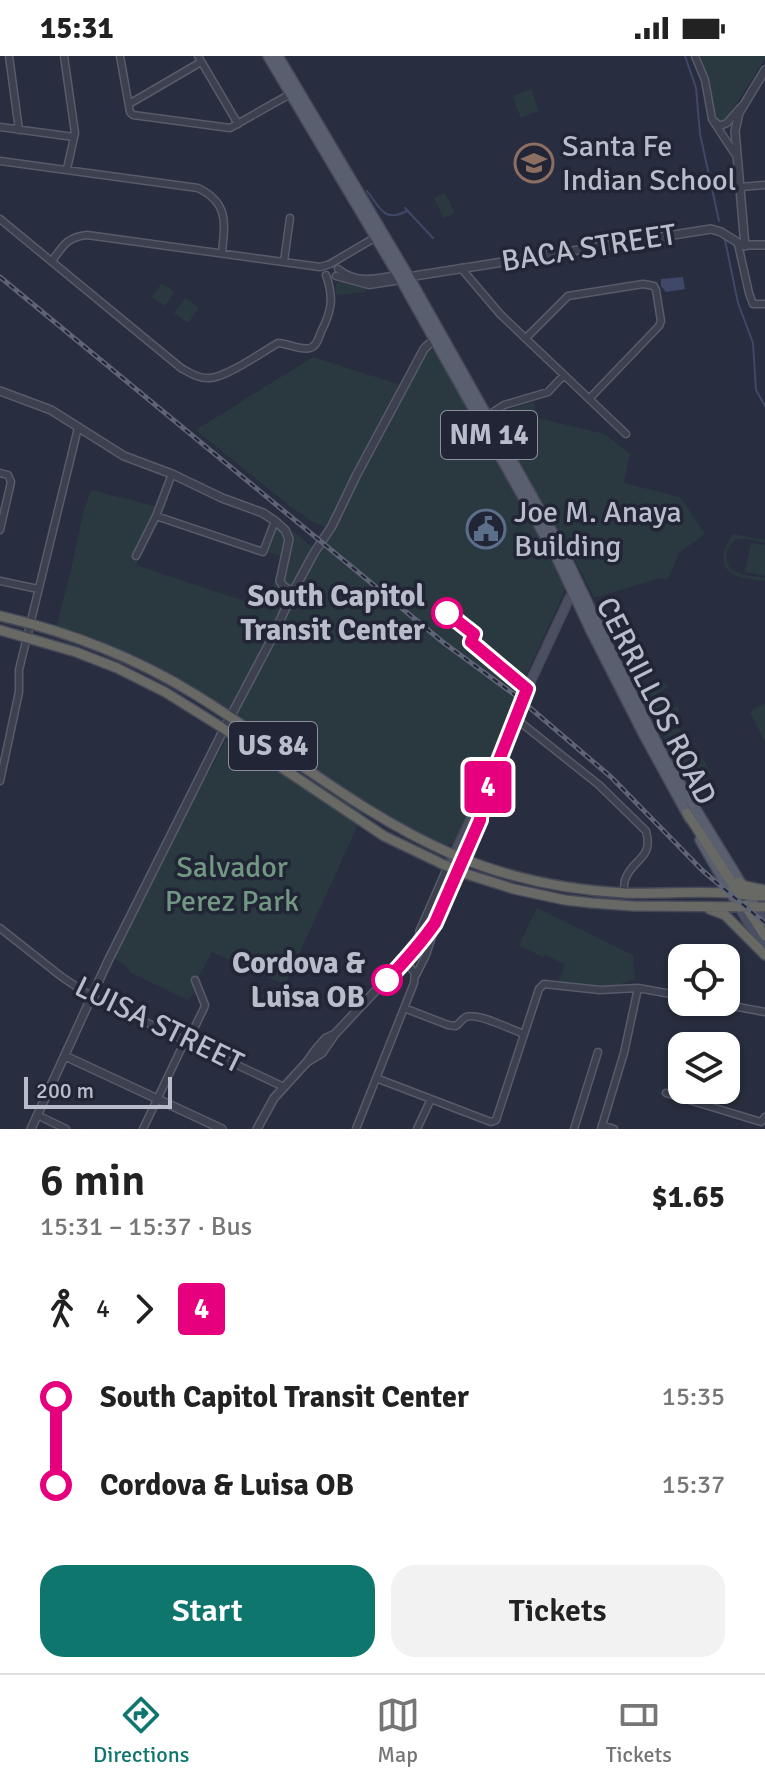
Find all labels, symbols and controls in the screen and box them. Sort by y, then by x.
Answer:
text: 15:31 [40,10,114,47]
place label: Santa Fe Indian School [562,128,736,199]
school or university icon: Santa Fe Indian School [513,142,555,184]
street label: BACA STREET [499,216,679,280]
road number: NM 14 [441,411,537,459]
place label: Joe M. Anaya Building [514,494,682,565]
public building icon: Joe M. Anaya Building [465,508,507,550]
place label: South Capitol Transit Center [240,578,425,649]
street label: CERRILLOS ROAD [588,591,724,811]
marker: South Capitol Transit Center [432,598,462,628]
road number: US 84 [229,722,317,770]
line badge: 4 [462,761,514,813]
text: 4 [480,770,496,804]
park label: Salvador Perez Park [165,849,299,920]
map controls [668,944,740,1104]
button: locate [668,944,740,1016]
place label: Cordova & Luisa OB [232,945,365,1016]
marker: Cordova & Luisa OB [372,965,402,995]
street label: LUISA STREET [69,968,249,1082]
button: layers [668,1032,740,1104]
scale bar [24,1073,172,1109]
text: 200 m [36,1077,94,1104]
text: 6 min [40,1154,145,1208]
text: $1.65 [652,1179,725,1216]
text: 15:31 – 15:37 · Bus [40,1211,252,1243]
icon: walk [40,1287,84,1331]
icon: forward [122,1287,166,1331]
text: 4 [194,1292,209,1326]
text: 4 [96,1293,110,1325]
text: South Capitol Transit Center [100,1379,469,1416]
text: 15:35 [662,1381,725,1413]
text: Cordova & Luisa OB [100,1467,354,1504]
text: 15:37 [662,1469,725,1501]
button: Start [40,1565,375,1657]
button: Tickets [391,1565,725,1657]
tab: Directions [93,1693,189,1768]
tab: Map [376,1693,420,1768]
tab: Tickets [606,1693,672,1768]

